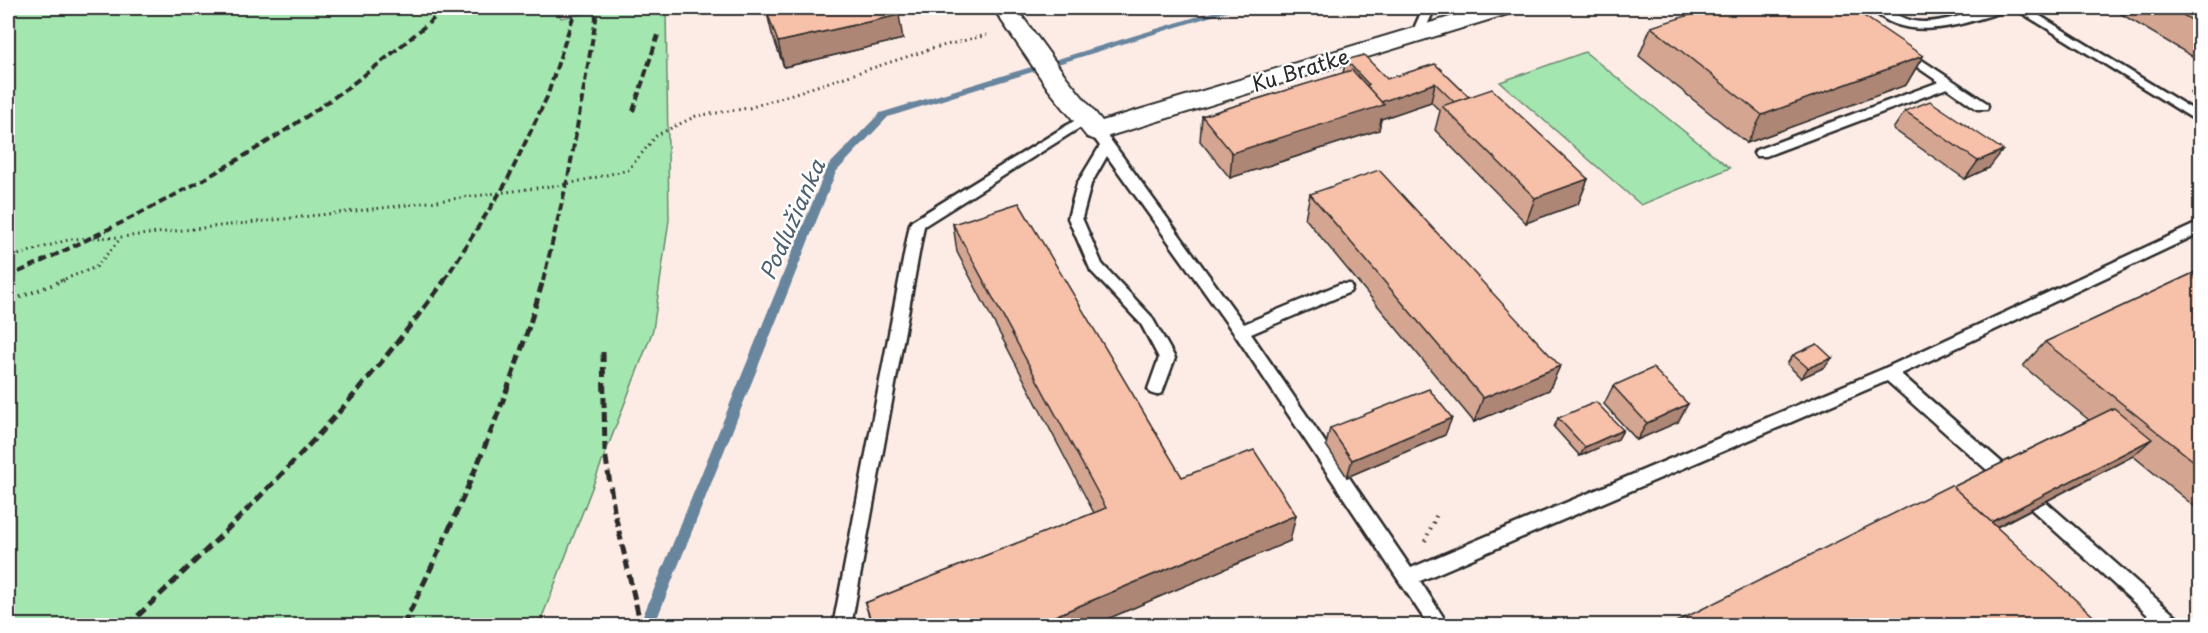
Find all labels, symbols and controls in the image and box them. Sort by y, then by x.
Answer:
street label: Ku Bratke [1247,39,1353,99]
water label: Podlužianka [750,153,833,284]

